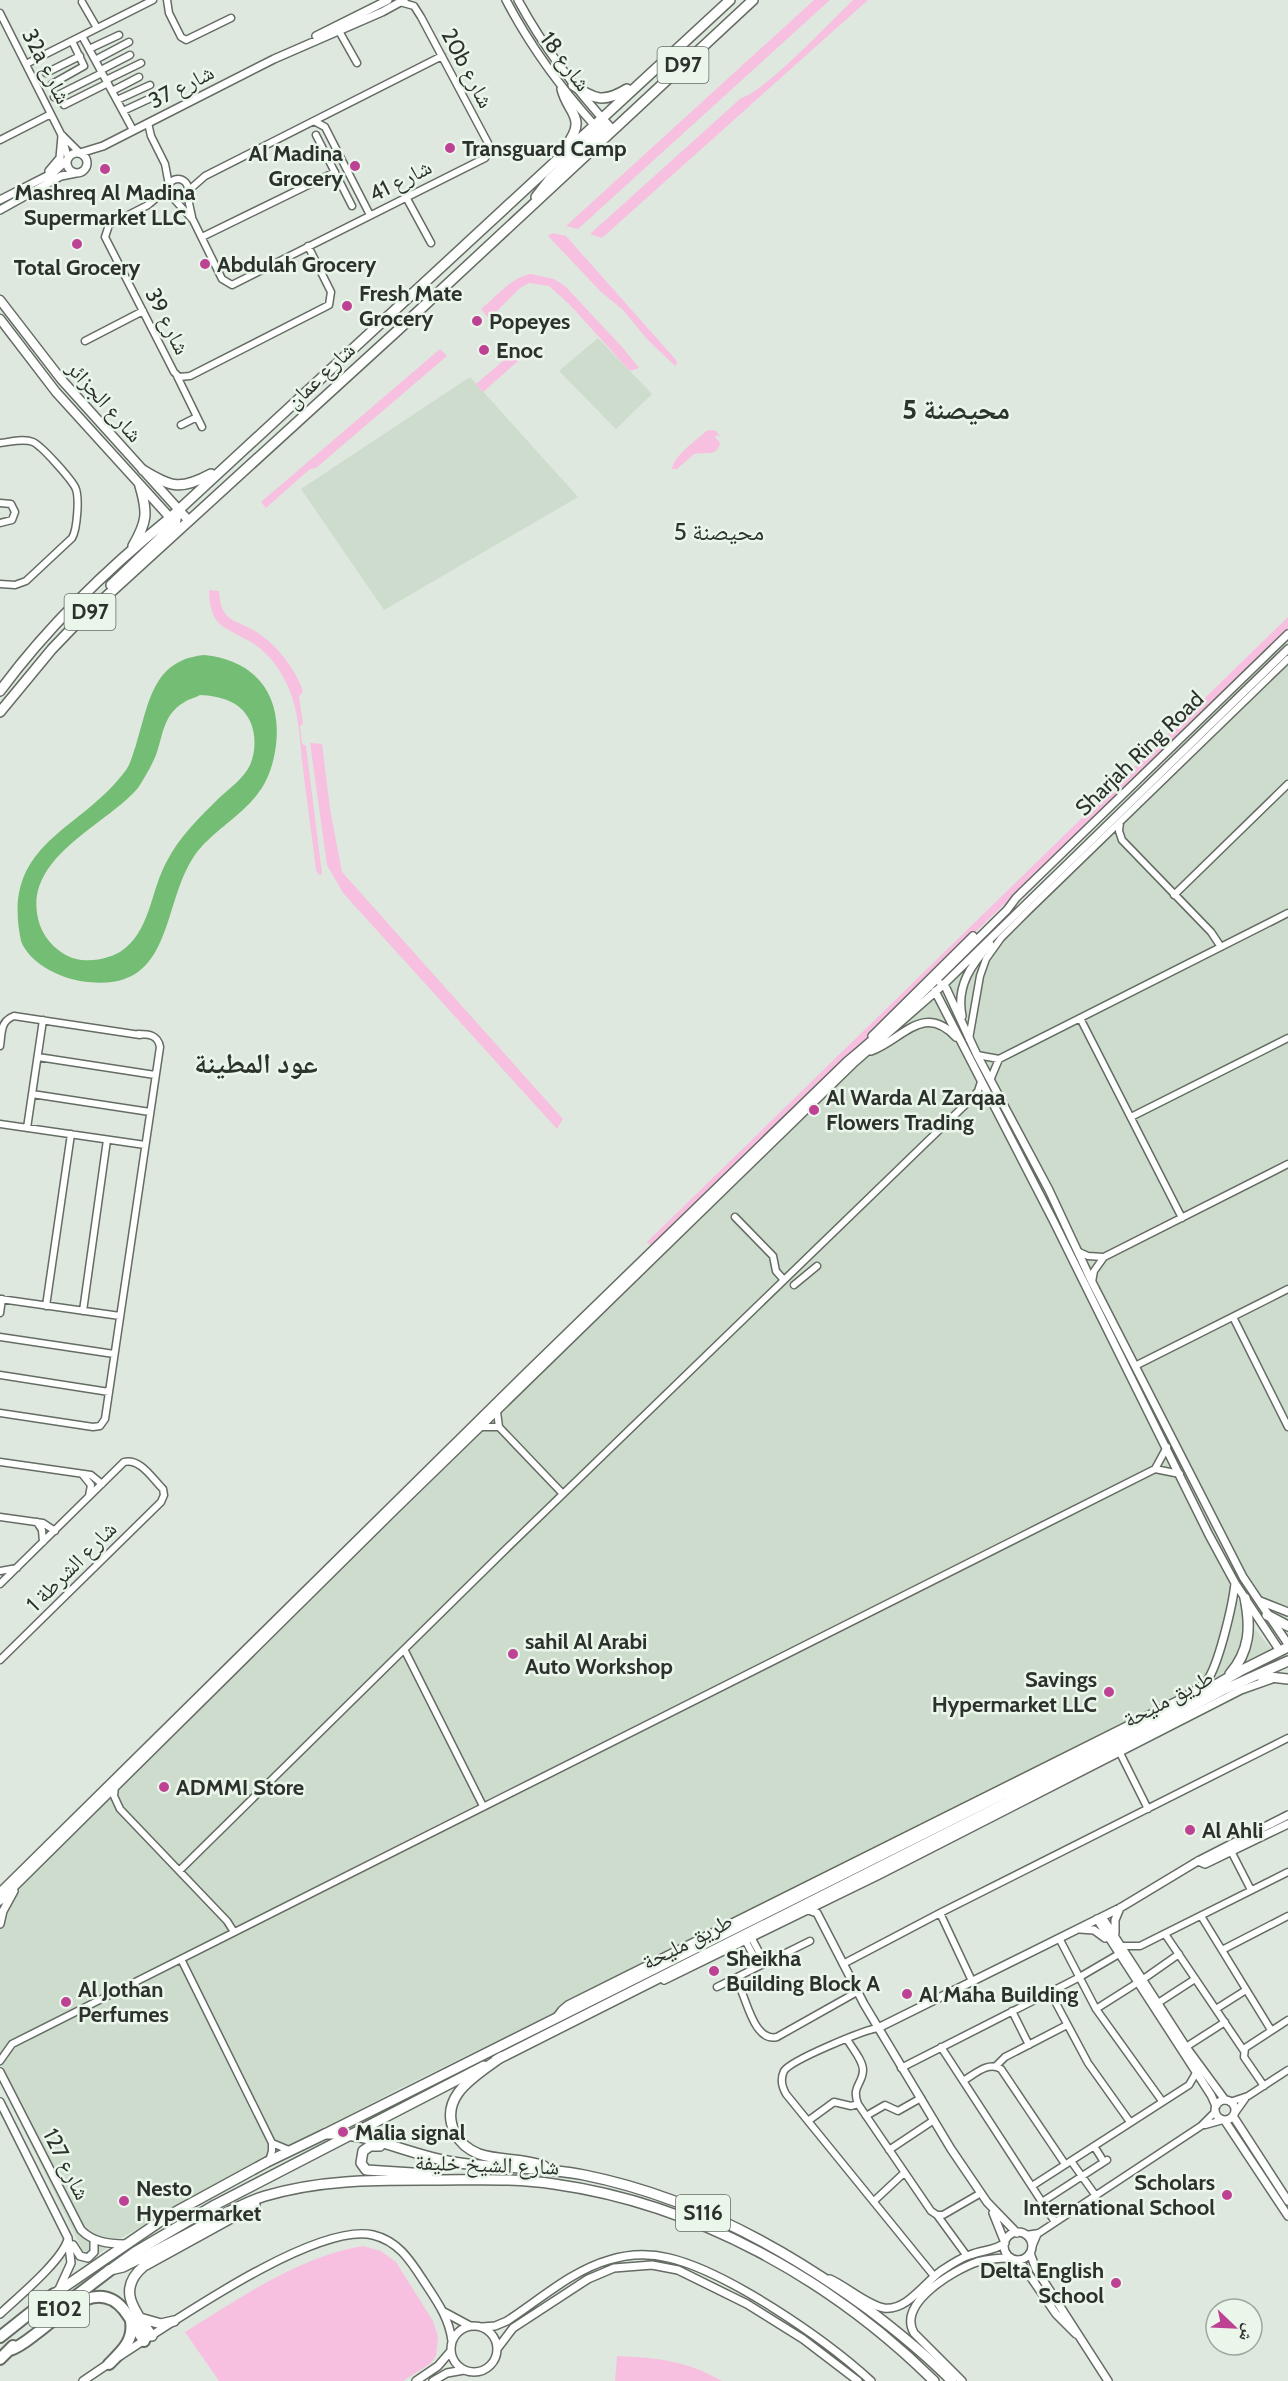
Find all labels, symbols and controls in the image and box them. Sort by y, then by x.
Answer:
street label: 32a شارع [16,24,77,108]
street label: 20b شارع [435,24,500,112]
street label: شارع 18 [535,26,597,96]
road number: D97 [658,47,708,83]
street label: شارع 37 [144,59,218,114]
place label: Transguard Camp [462,135,627,162]
place label: Al Madina Grocery [249,140,343,192]
marker: Transguard Camp [443,141,457,155]
street label: شارع 41 [364,153,436,208]
marker: Al Madina Grocery [348,159,362,173]
marker: Mashreq Al Madina Supermarket LLC [98,162,112,176]
place label: Mashreq Al Madina Supermarket LLC [15,179,195,231]
marker: Total Grocery [70,237,84,251]
place label: Abdulah Grocery [217,251,376,278]
place label: Total Grocery [14,254,140,281]
marker: Abdulah Grocery [198,257,212,271]
place label: Fresh Mate Grocery [359,280,462,332]
street label: شارع 39 [139,283,196,359]
marker: Fresh Mate Grocery [340,299,354,313]
place label: Popeyes [489,308,570,335]
marker: Popeyes [470,314,484,328]
street label: شارع عمان [280,336,361,414]
place label: Enoc [496,337,543,364]
marker: Enoc [477,343,491,357]
street label: شارع الجزائر [60,354,148,448]
district label: محيصنة 5 [902,392,1010,426]
district label: محيصنة 5 [674,517,764,546]
road number: D97 [64,594,116,630]
street label: Sharjah Ring Road [1070,685,1209,821]
district label: عود المطينة [194,1046,318,1080]
place label: Al Warda Al Zarqaa Flowers Trading [826,1084,1006,1136]
marker: Al Warda Al Zarqaa Flowers Trading [807,1103,821,1117]
street label: شارع الشرطة 1 [21,1516,122,1617]
place label: sahil Al Arabi Auto Workshop [525,1628,673,1680]
marker: sahil Al Arabi Auto Workshop [506,1647,520,1661]
street label: طريق مليحة [1119,1664,1218,1733]
place label: Savings Hypermarket LLC [932,1666,1097,1718]
marker: Savings Hypermarket LLC [1102,1685,1116,1699]
place label: ADMMI Store [176,1774,304,1801]
marker: ADMMI Store [157,1780,171,1794]
place label: Al Ahli [1202,1817,1263,1844]
marker: Al Ahli [1183,1823,1197,1837]
street label: طريق مليحة [637,1907,737,1976]
place label: Sheikha Building Block A [726,1945,880,1997]
marker: Sheikha Building Block A [707,1964,721,1978]
place label: Al Jothan Perfumes [78,1976,169,2028]
place label: Al Maha Building [919,1981,1078,2008]
marker: Al Maha Building [900,1987,914,2001]
marker: Al Jothan Perfumes [59,1995,73,2009]
place label: Malia signal [355,2119,466,2146]
street label: شارع 127 [37,2124,96,2204]
marker: Malia signal [336,2125,350,2139]
street label: شارع الشيخ خليفة [414,2148,560,2181]
place label: Scholars International School [1023,2169,1215,2221]
place label: Nesto Hypermarket [136,2175,262,2227]
marker: Scholars International School [1220,2188,1234,2202]
marker: Nesto Hypermarket [117,2194,131,2208]
road number: S116 [676,2195,730,2231]
place label: Delta English School [980,2257,1104,2309]
marker: Delta English School [1109,2276,1123,2290]
road number: E102 [29,2291,89,2327]
north arrow [1204,2297,1264,2357]
text: ش [1235,2321,1259,2344]

